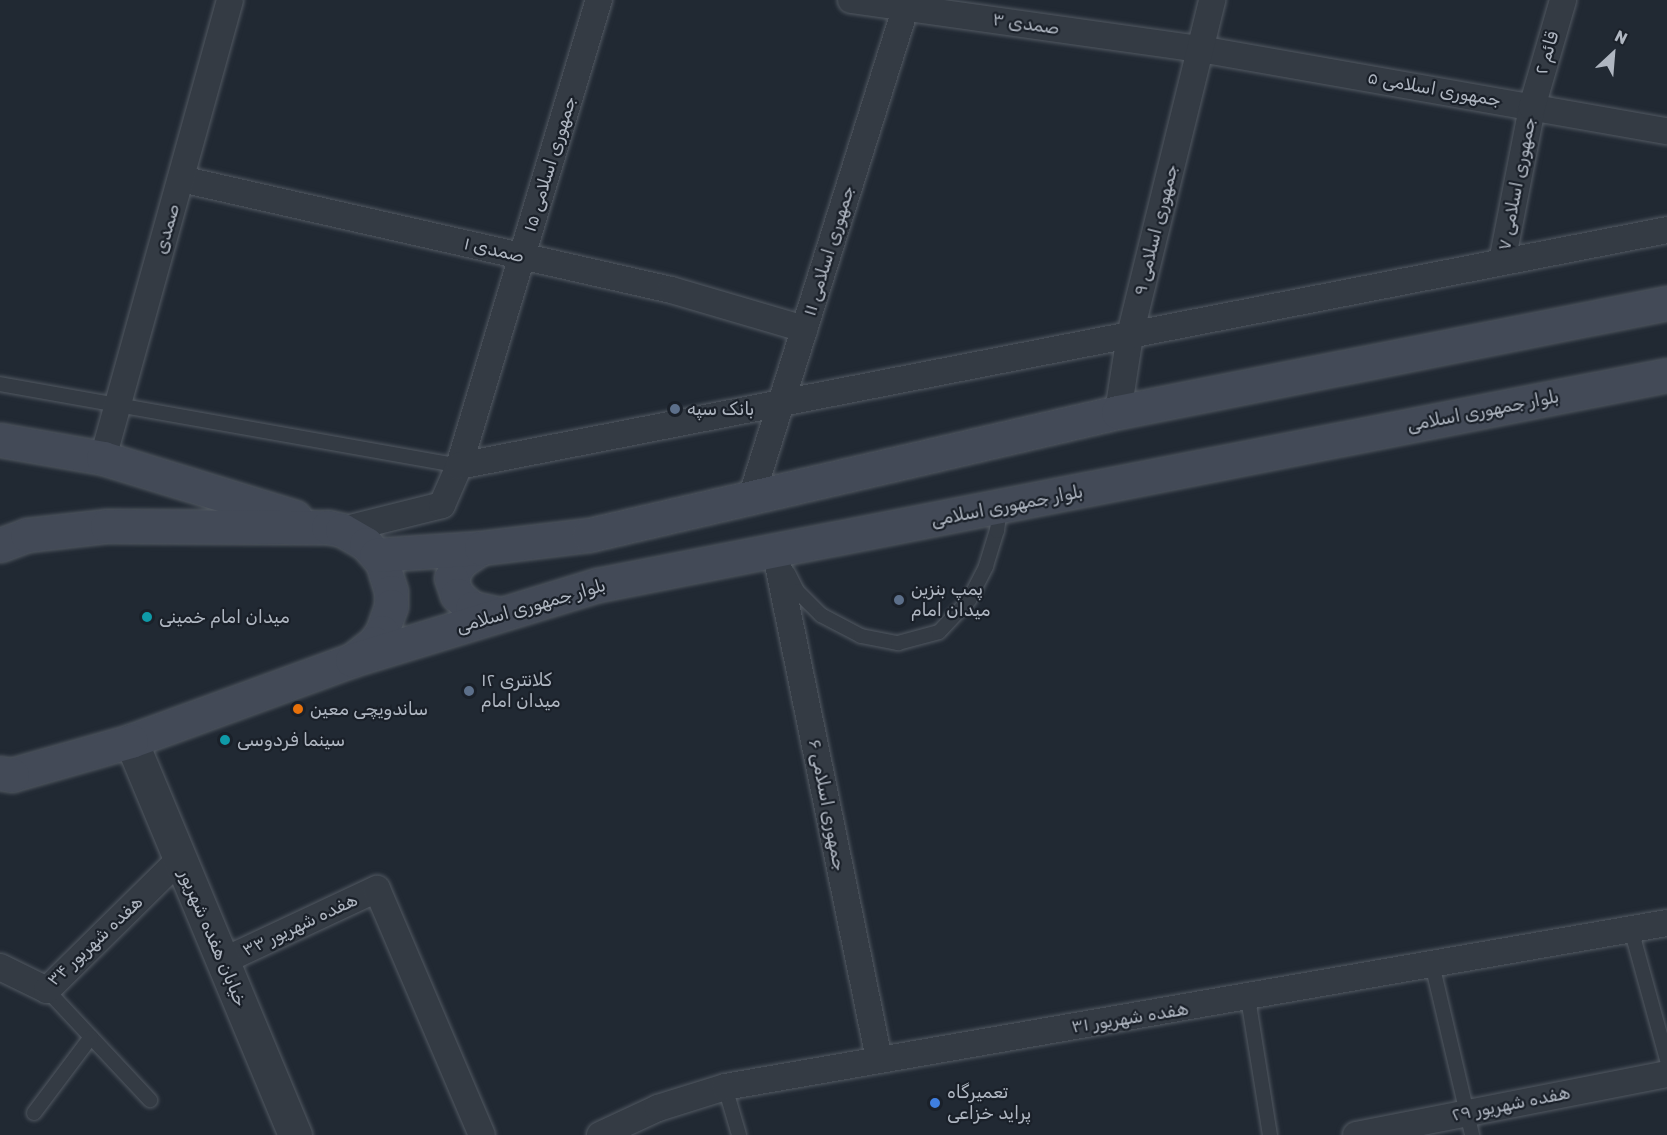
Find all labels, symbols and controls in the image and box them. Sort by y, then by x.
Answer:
street label: صمدی ۳ [991,9,1061,39]
north arrow [1583,24,1643,84]
text: N [1612,26,1630,48]
street label: قائم ۲ [1531,29,1563,77]
street label: جمهوری اسلامی ۵ [1366,67,1502,111]
street label: جمهوری اسلامی ۱۵ [519,94,581,234]
street label: جمهوری اسلامی ۷ [1493,116,1541,252]
street label: جمهوری اسلامی ۹ [1129,162,1183,298]
street label: جمهوری اسلامی ۱۱ [799,183,859,319]
street label: صمدی [150,201,184,257]
street label: صمدی ۱ [462,233,526,267]
street label: بلوار جمهوری اسلامی [1405,386,1561,436]
place label: بانک سپه [687,398,754,420]
marker: بانک سپه [668,402,682,416]
street label: بلوار جمهوری اسلامی [929,481,1085,531]
street label: بلوار جمهوری اسلامی [454,574,608,638]
place label: پمپ بنزین میدان امام [911,579,990,622]
marker: پمپ بنزین میدان امام [892,593,906,607]
place label: میدان امام خمینی [159,606,290,628]
marker: میدان امام خمینی [140,610,154,624]
place label: کلانتری ۱۲ میدان امام [481,670,560,712]
marker: کلانتری ۱۲ میدان امام [462,684,476,698]
place label: ساندویچی معین [310,698,428,720]
marker: ساندویچی معین [291,702,305,716]
place label: سینما فردوسی [237,729,345,751]
marker: سینما فردوسی [218,733,232,747]
street label: جمهوری اسلامی ۶ [804,737,850,873]
street label: خیابان هفده شهریور [174,866,252,1010]
street label: هفده شهریور ۳۳ [239,889,361,961]
street label: هفده شهریور ۳۴ [43,891,147,991]
street label: هفده شهریور ۳۱ [1070,998,1190,1038]
place label: تعمیرگاه پراید خزاعی [947,1082,1031,1124]
street label: هفده شهریور ۲۹ [1450,1082,1572,1126]
marker: تعمیرگاه پراید خزاعی [928,1096,942,1110]

